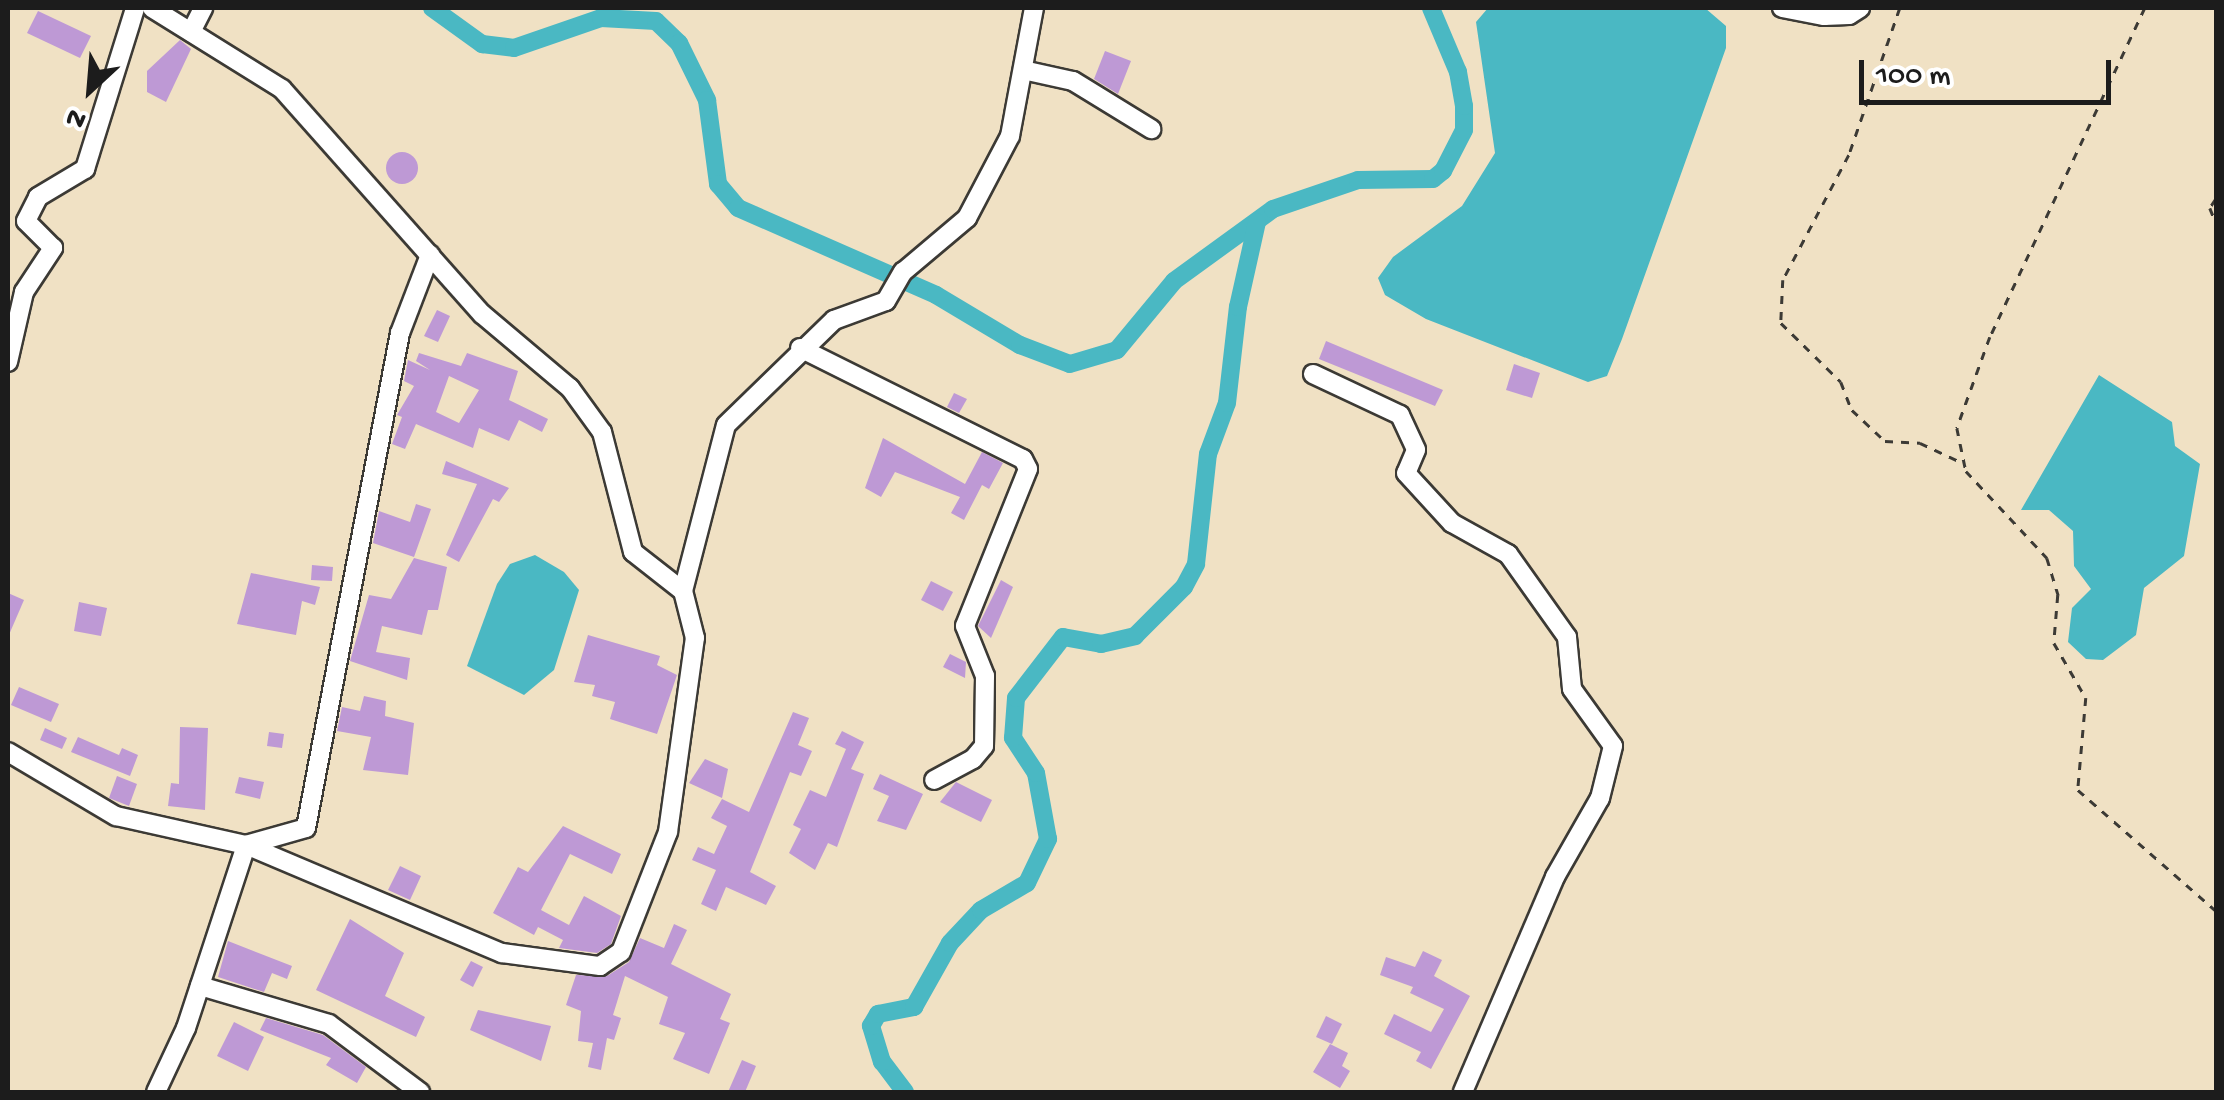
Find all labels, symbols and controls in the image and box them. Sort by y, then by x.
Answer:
north arrow [40,40,140,140]
scale bar [1864,40,2116,102]
text: 100 m [1876,60,1951,95]
text: N [61,99,92,136]

